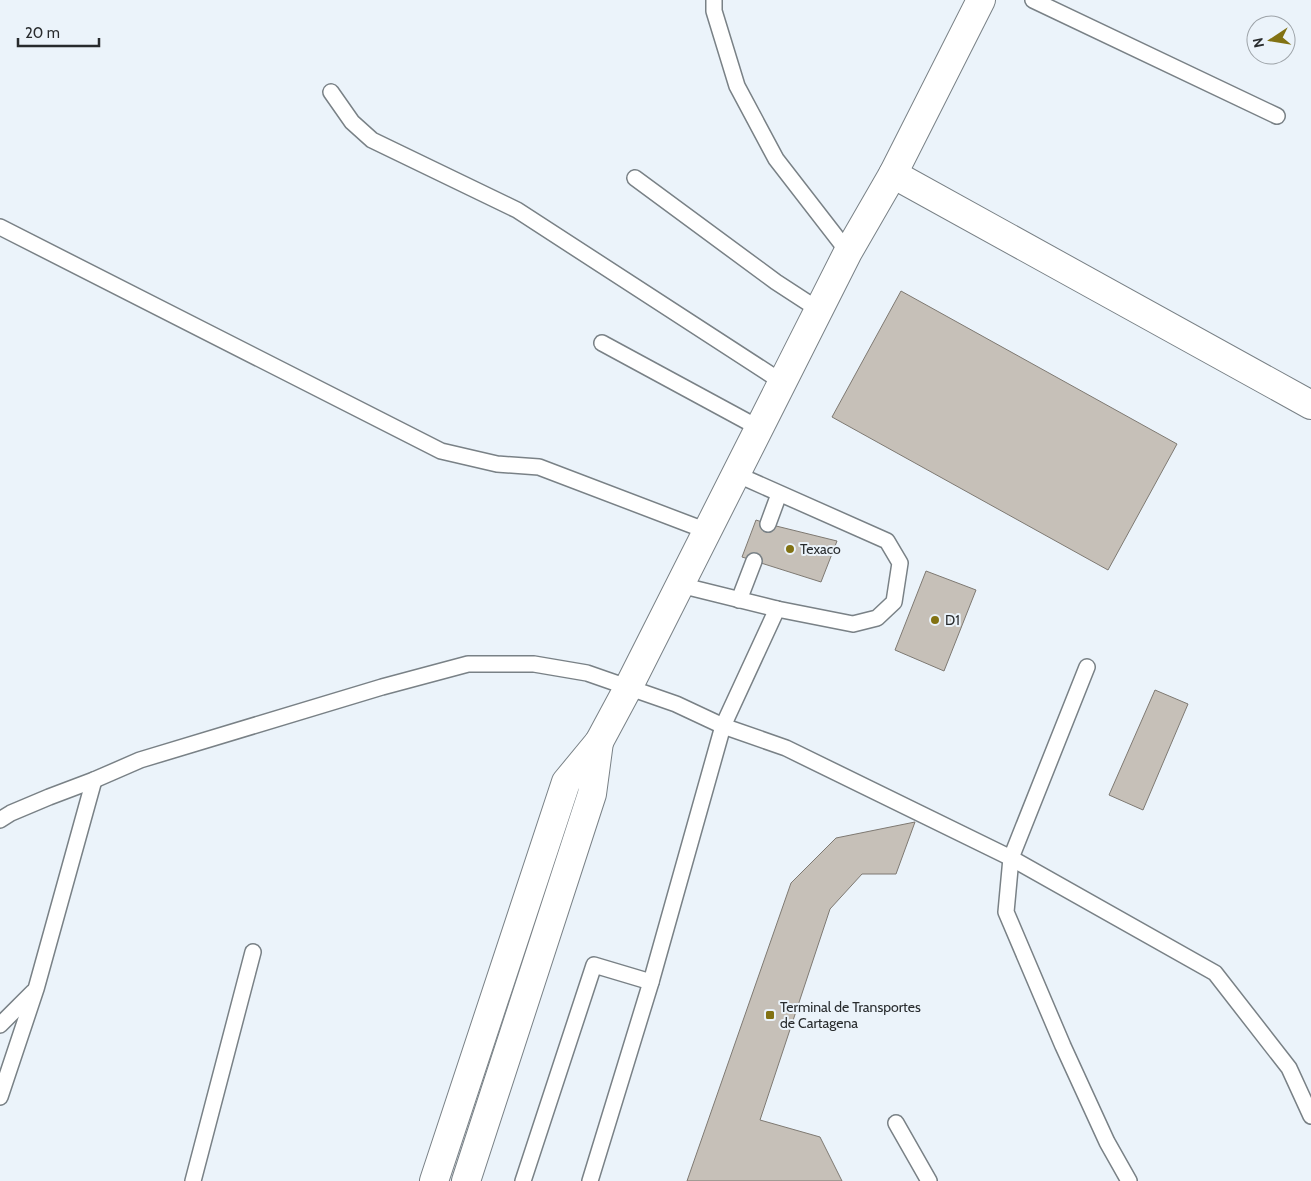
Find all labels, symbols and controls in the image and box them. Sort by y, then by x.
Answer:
scale bar [18,15,99,47]
north arrow [1246,15,1296,65]
text: 20 m [25,24,60,42]
text: N [1248,36,1268,49]
place label: Texaco [800,540,841,558]
marker: Texaco [784,543,796,555]
place label: D1 [945,611,960,629]
marker: D1 [929,614,941,626]
place label: Terminal de Transportes de Cartagena [780,998,921,1032]
marker: Terminal de Transportes de Cartagena [764,1009,776,1021]

